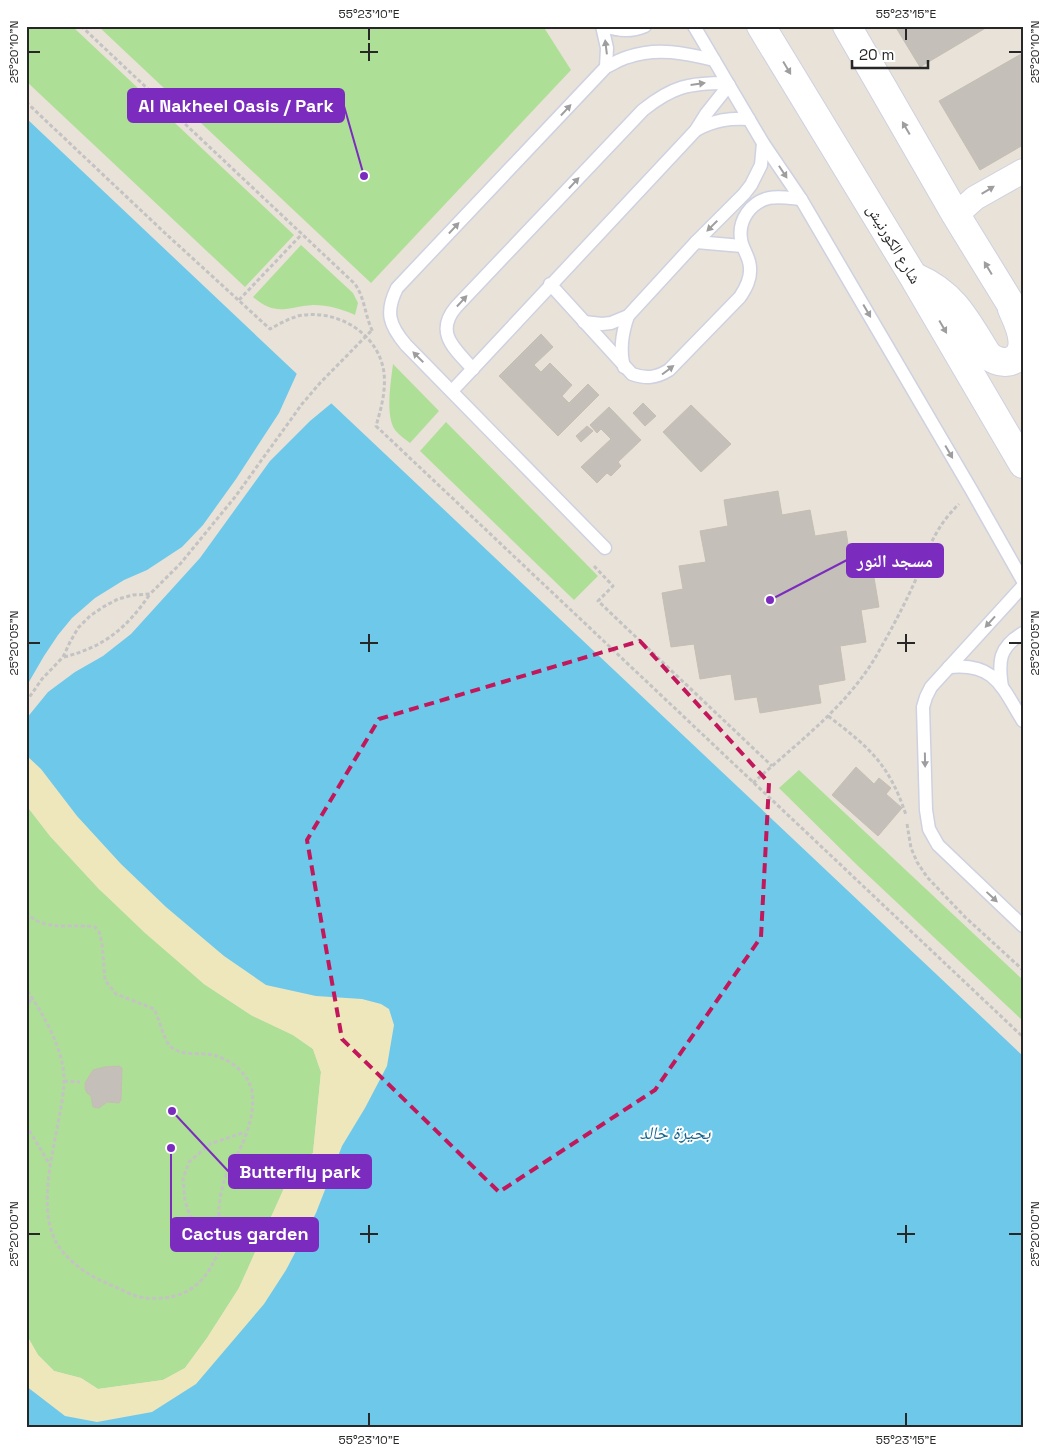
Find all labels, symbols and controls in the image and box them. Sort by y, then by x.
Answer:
text: 55°23'10"E [339,6,400,22]
text: 55°23'15"E [876,6,936,22]
text: 25°20'10"N [6,21,22,83]
text: 25°20'10"N [1027,21,1043,83]
one-way arrow [602,38,610,54]
scale bar [852,38,928,70]
text: 20 m [859,45,894,64]
one-way arrow [782,61,791,74]
one-way arrow [690,80,706,88]
callout: Al Nakheel Oasis / Park [128,89,344,122]
text: Al Nakheel Oasis / Park [138,94,334,117]
one-way arrow [560,105,572,117]
one-way arrow [901,121,910,134]
one-way arrow [778,166,788,179]
one-way arrow [568,177,580,189]
one-way arrow [981,186,994,195]
street label: شارع الكورنيش [862,200,926,288]
one-way arrow [706,219,718,231]
one-way arrow [448,223,460,235]
one-way arrow [984,261,993,274]
one-way arrow [456,295,468,307]
one-way arrow [862,305,871,318]
one-way arrow [938,321,947,334]
one-way arrow [412,351,424,363]
one-way arrow [662,364,675,375]
one-way arrow [945,445,954,458]
callout: مسجد النور [847,544,943,577]
text: مسجد النور [856,549,933,572]
text: 25°20'05"N [6,611,22,675]
text: 25°20'05"N [1027,611,1043,675]
one-way arrow [984,616,996,628]
one-way arrow [921,753,929,769]
one-way arrow [985,891,997,903]
water label: بحيرة خالد [639,1121,712,1144]
callout: Butterfly park [229,1155,371,1188]
text: Butterfly park [239,1160,361,1183]
text: 25°20'00"N [6,1201,22,1267]
text: 25°20'00"N [1027,1201,1043,1267]
callout: Cactus garden [171,1218,318,1251]
text: Cactus garden [181,1222,309,1245]
text: 55°23'10"E [339,1432,400,1448]
text: 55°23'15"E [876,1432,936,1448]

